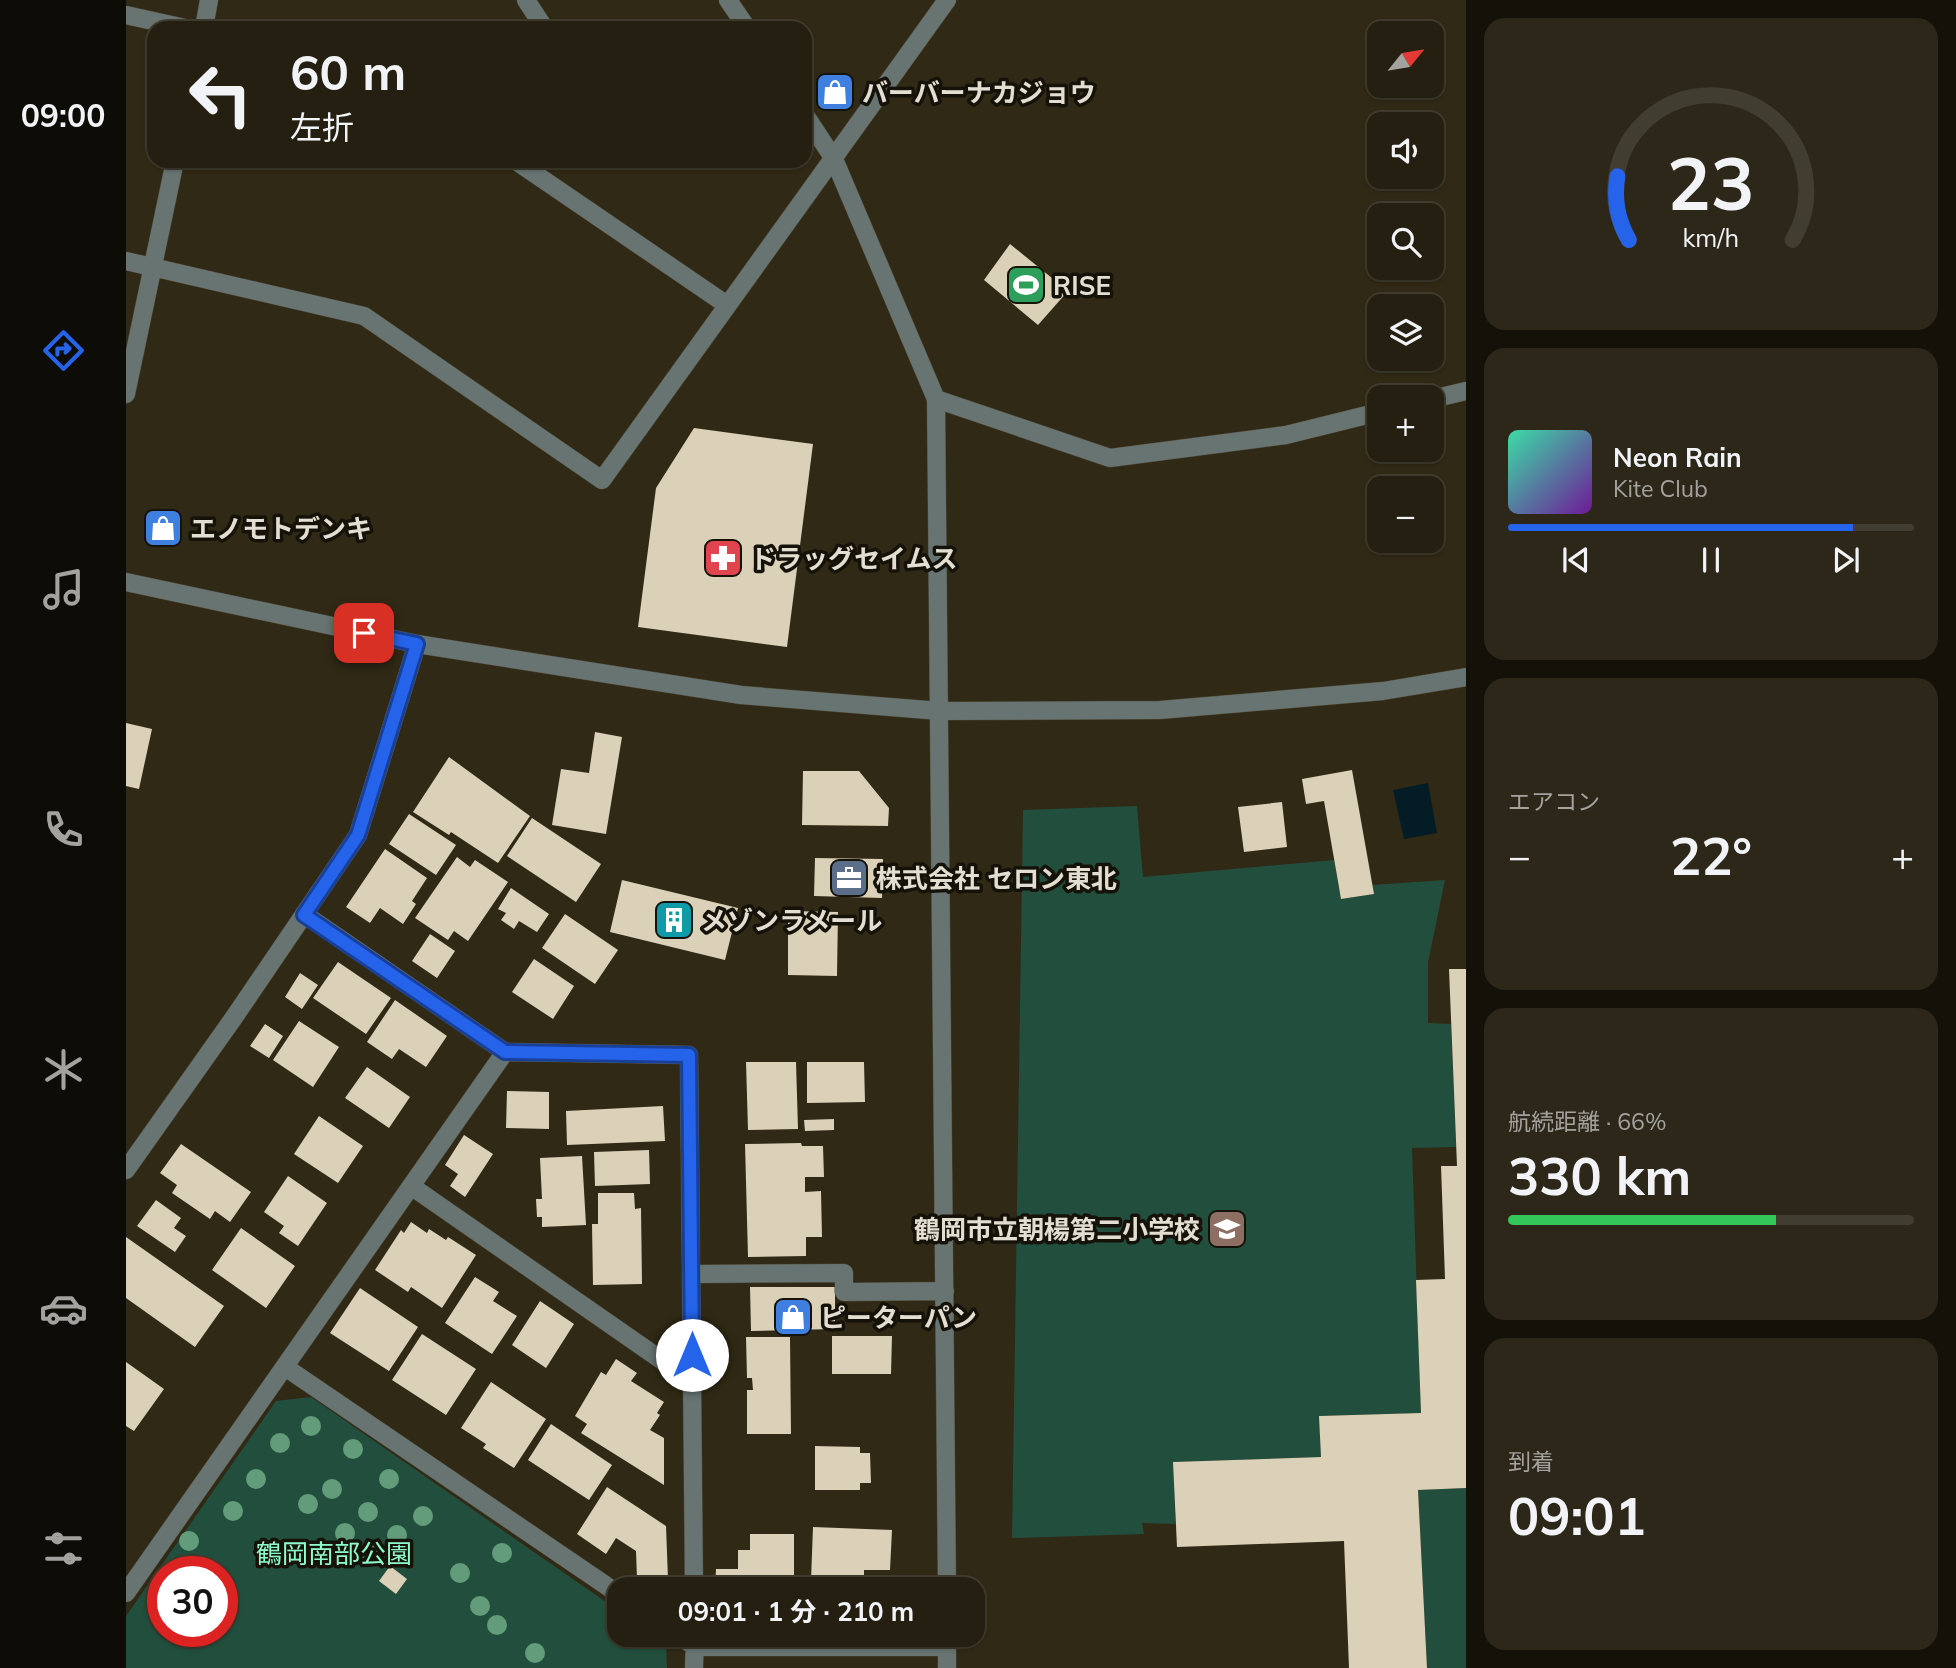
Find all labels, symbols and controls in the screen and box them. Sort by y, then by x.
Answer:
north arrow [1367,21,1444,98]
map controls [1367,21,1444,553]
text: 60 m [290,41,406,102]
icon: left [175,49,266,140]
shop icon: バーバーナカジョウ [814,71,856,113]
place label: バーバーナカジョウ [862,76,1096,109]
text: 09:00 [21,95,105,135]
text: 左折 [290,107,354,147]
button: sound [1367,112,1444,189]
text: 23 [1667,137,1755,228]
button: search [1367,203,1444,280]
text: km/h [1683,222,1739,253]
sports icon: RISE [1005,264,1047,306]
place label: RISE [1053,269,1111,302]
button: layers [1367,294,1444,371]
icon: directions [39,326,88,375]
button: + [1367,385,1444,462]
text: Neon Rain [1613,441,1742,474]
text: Kite Club [1613,474,1708,503]
button: − [1367,476,1444,553]
shop icon: エノモトデンキ [142,507,184,549]
place label: エノモトデンキ [190,512,372,545]
pharmacy icon: ドラッグセイムス [702,537,744,579]
icon: previous [1557,541,1595,579]
icon: pause [1692,541,1730,579]
icon: next [1827,541,1865,579]
place label: ドラッグセイムス [750,542,957,575]
icon: music [39,565,88,614]
pin [334,603,394,663]
icon: arrive [345,614,383,652]
text: エアコン [1508,787,1600,816]
icon: phone [39,805,88,854]
text: 22° [1670,823,1752,888]
text: − [1508,832,1531,880]
text: + [1891,832,1914,880]
office icon: 株式会社 セロン東北 [828,857,870,899]
place label: 株式会社 セロン東北 [876,862,1117,895]
building icon: メゾンラメール [653,899,695,941]
place label: メゾンラメール [701,904,882,937]
icon: climate [39,1045,88,1094]
text: 航続距離 · 66% [1508,1107,1666,1136]
text: 330 km [1508,1143,1691,1208]
school or university icon: 鶴岡市立朝楊第二小学校 [1206,1208,1248,1250]
place label: 鶴岡市立朝楊第二小学校 [914,1213,1200,1246]
icon: car [39,1284,88,1333]
shop icon: ピーターパン [772,1296,814,1338]
place label: ピーターパン [820,1301,977,1334]
position arrow [655,1318,729,1392]
text: 到着 [1508,1447,1554,1476]
text: 09:01 [1508,1483,1646,1548]
icon: filters [39,1524,88,1573]
park label: 鶴岡南部公園 [256,1537,412,1570]
speed limit sign: 30 [147,1556,238,1647]
text: 09:01 · 1 分 · 210 m [678,1595,914,1628]

